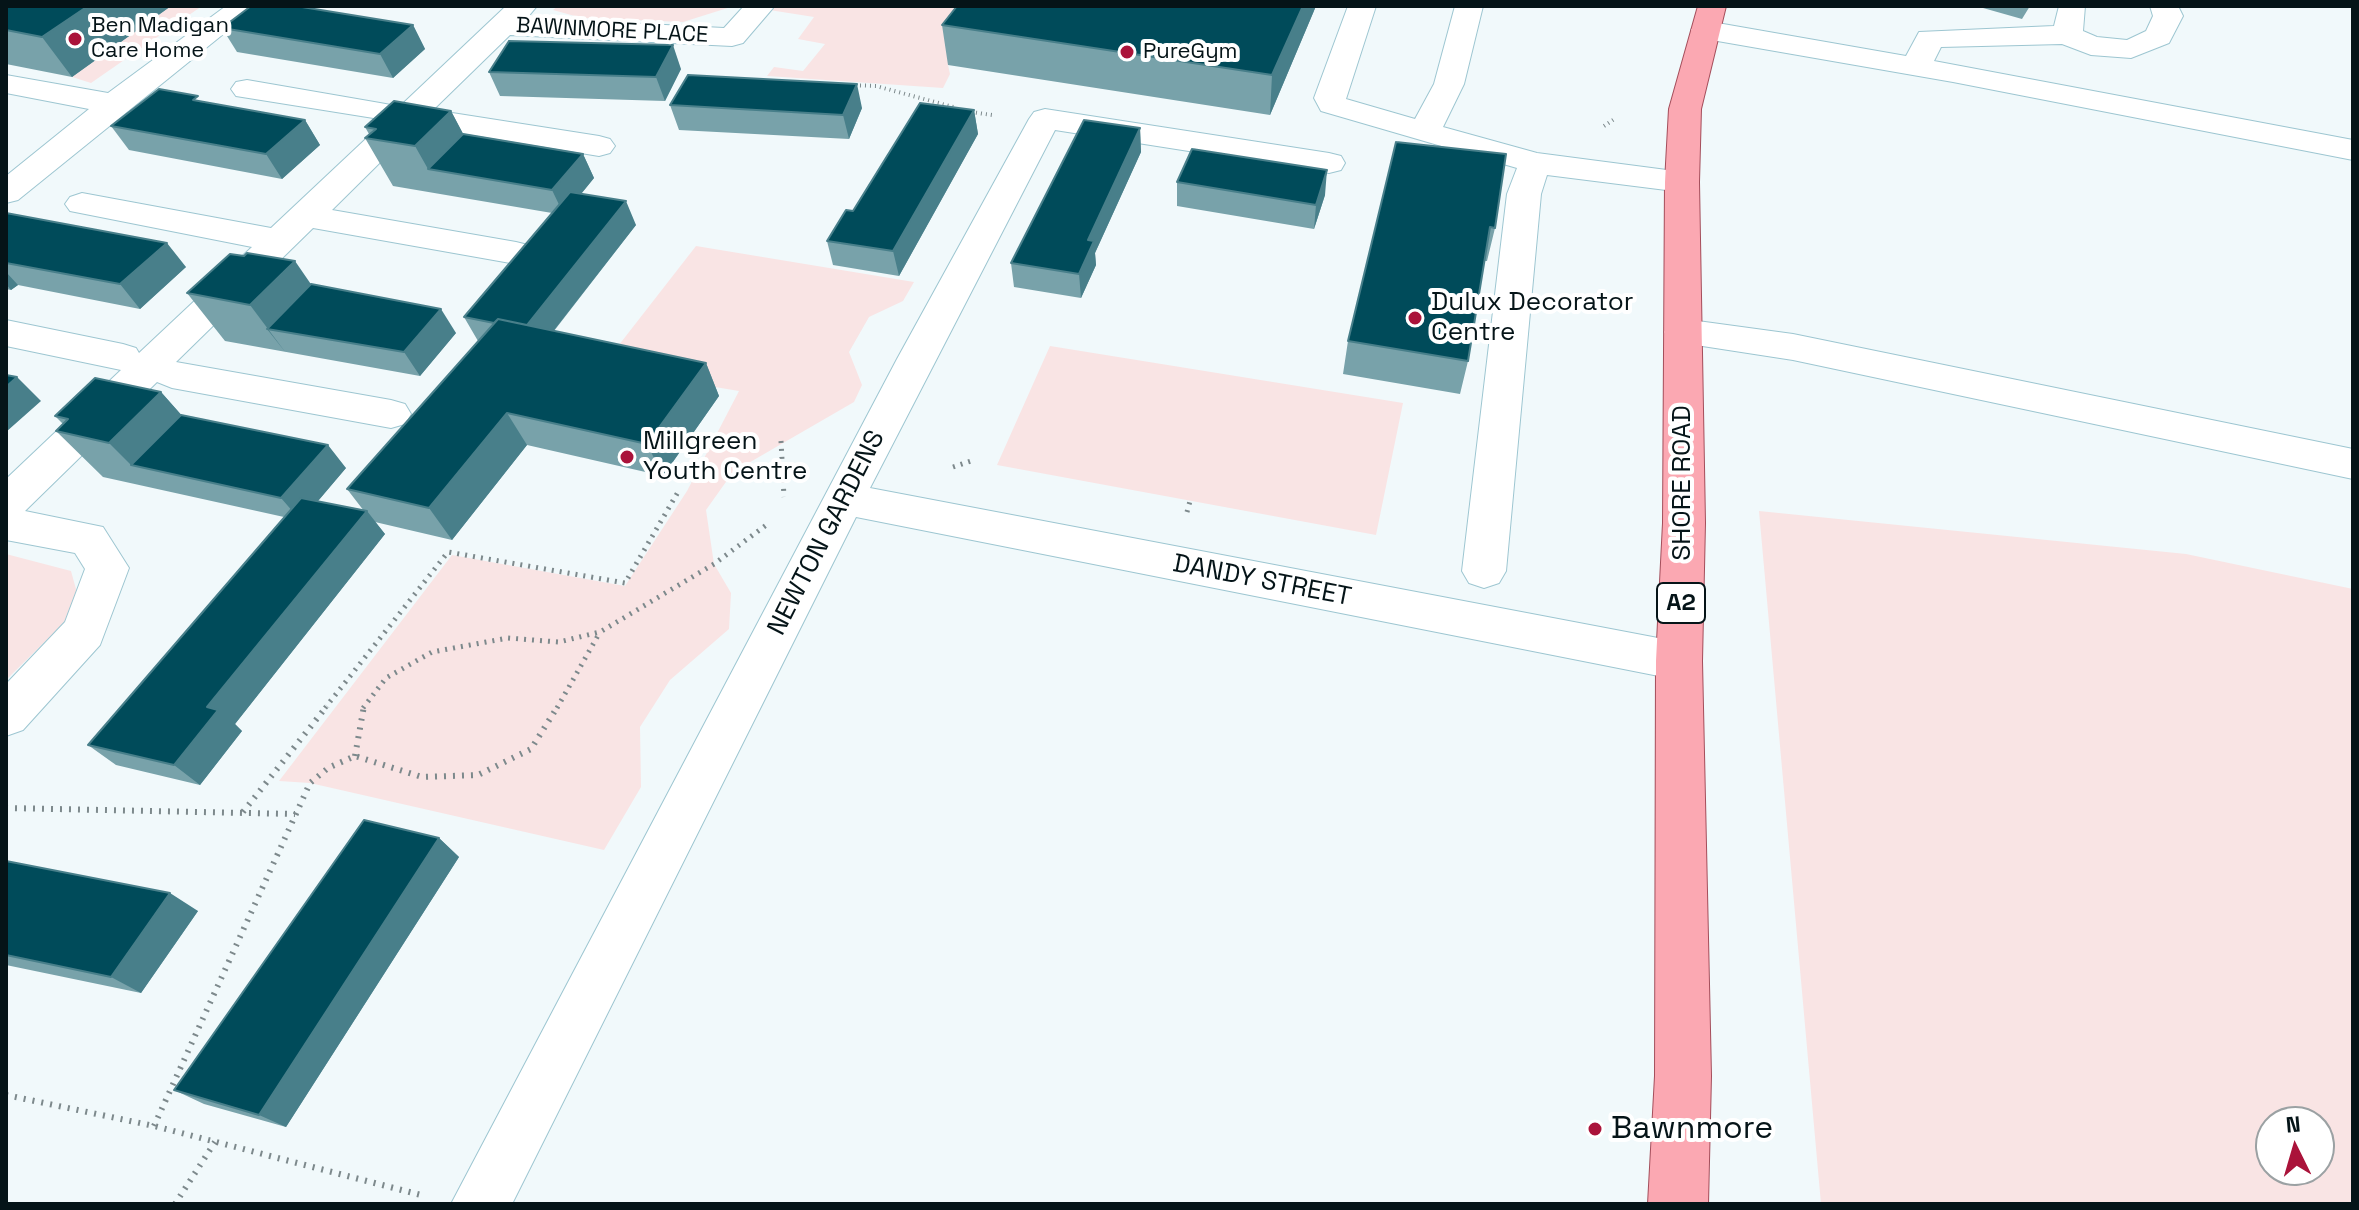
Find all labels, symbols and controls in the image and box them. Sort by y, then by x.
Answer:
place label: Ben Madigan Care Home [91,13,229,64]
street label: BAWNMORE PLACE [515,13,709,49]
marker: Ben Madigan Care Home [66,30,84,48]
place label: PureGym [1143,39,1238,65]
marker: PureGym [1118,43,1136,61]
place label: Dulux Decorator Centre [1431,287,1634,348]
marker: Dulux Decorator Centre [1406,309,1424,327]
street label: SHORE ROAD [1667,405,1699,561]
street label: NEWTON GARDENS [762,425,892,641]
place label: Millgreen Youth Centre [643,426,808,488]
marker: Millgreen Youth Centre [618,448,636,466]
street label: DANDY STREET [1170,548,1354,614]
road number: A2 [1657,583,1705,623]
north arrow [2255,1106,2335,1186]
text: N [2285,1109,2302,1139]
place label: Bawnmore [1611,1110,1773,1148]
marker: Bawnmore [1586,1120,1604,1138]

